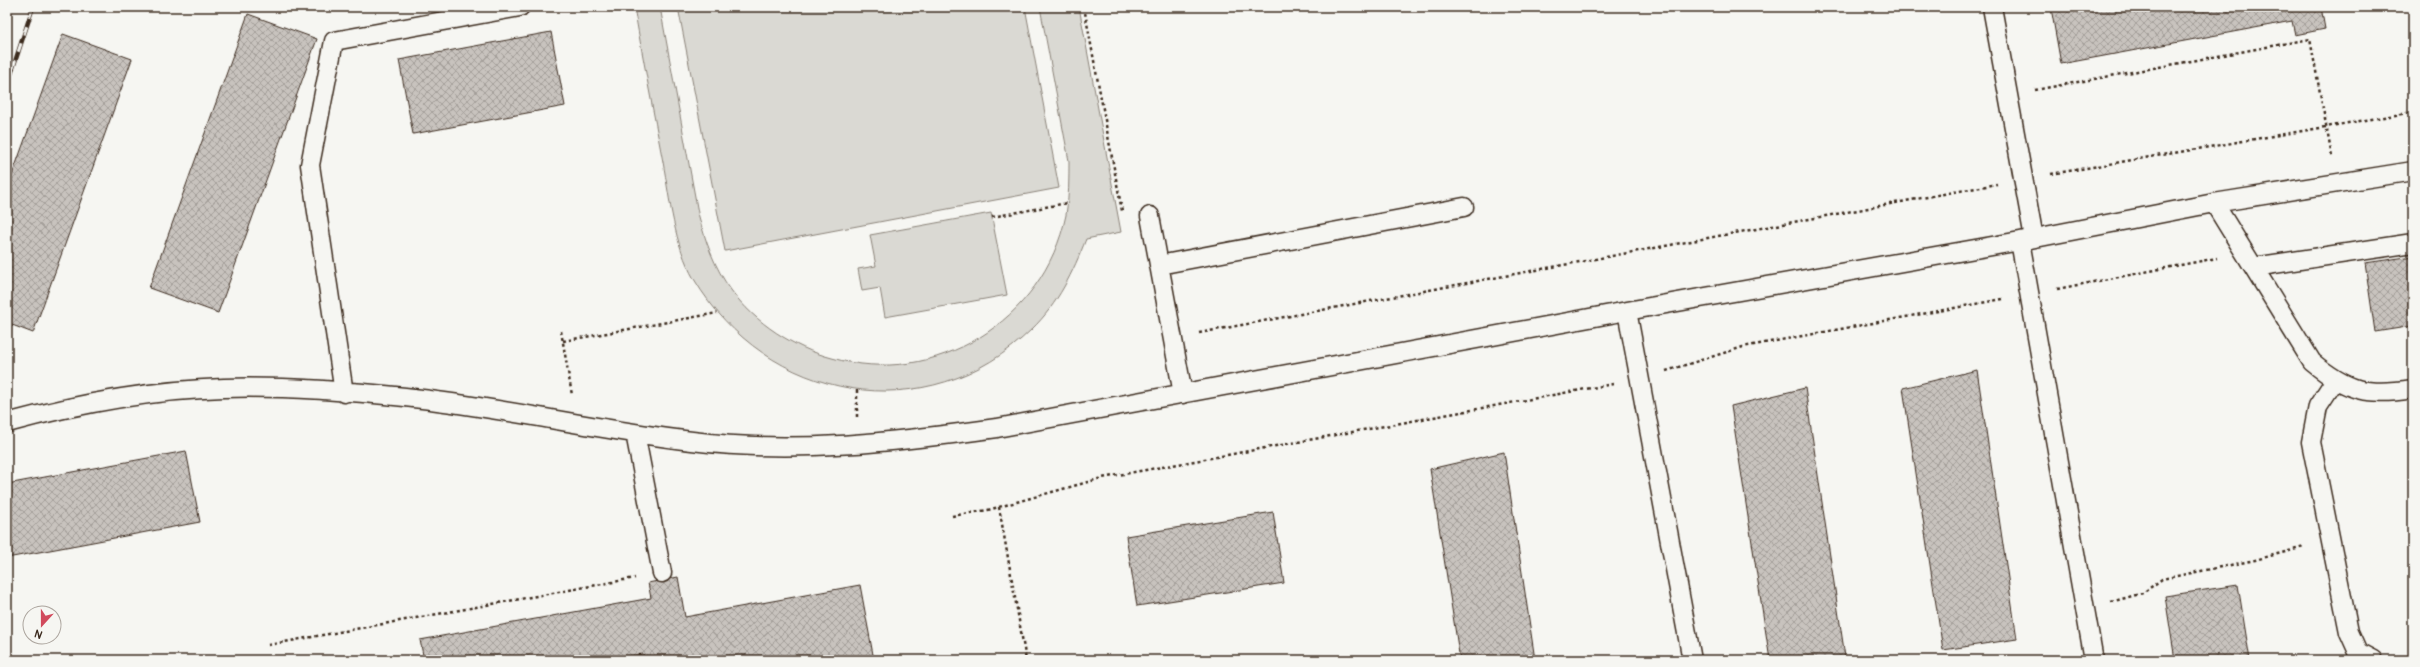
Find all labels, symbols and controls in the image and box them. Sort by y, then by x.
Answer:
north arrow [22,605,62,645]
text: N [32,626,44,641]

